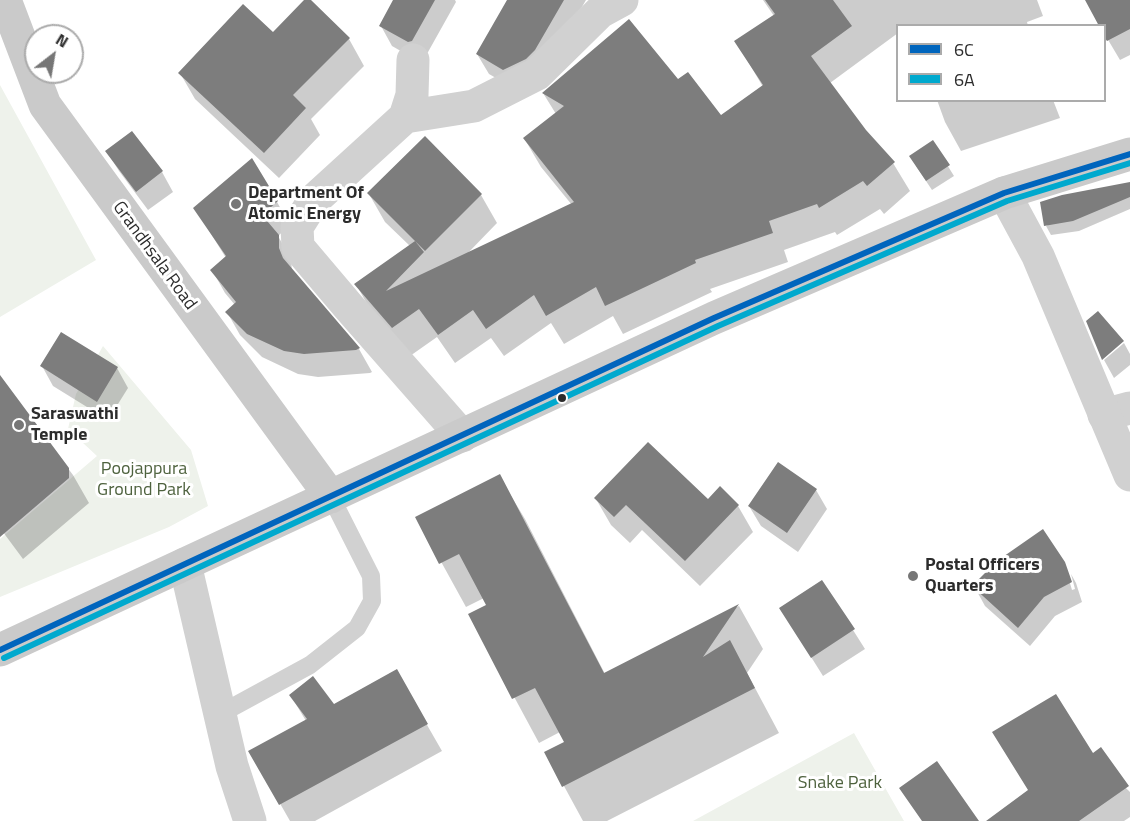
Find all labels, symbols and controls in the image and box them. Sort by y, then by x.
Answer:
north arrow [24,24,84,84]
legend [896,24,1106,102]
text: N [51,27,73,53]
text: 6C [954,36,974,63]
text: 6A [954,66,975,93]
place label: Department Of Atomic Energy [248,183,364,226]
marker: Department Of Atomic Energy [229,197,243,211]
street label: Grandhsala Road [107,198,201,314]
unlabelled marker [556,392,568,404]
place label: Saraswathi Temple [31,404,119,446]
marker: Saraswathi Temple [12,418,26,432]
park label: Poojappura Ground Park [97,459,191,502]
place label: Postal Officers Quarters [925,555,1040,598]
marker: Postal Officers Quarters [906,569,920,583]
park label: Snake Park [798,773,882,795]

